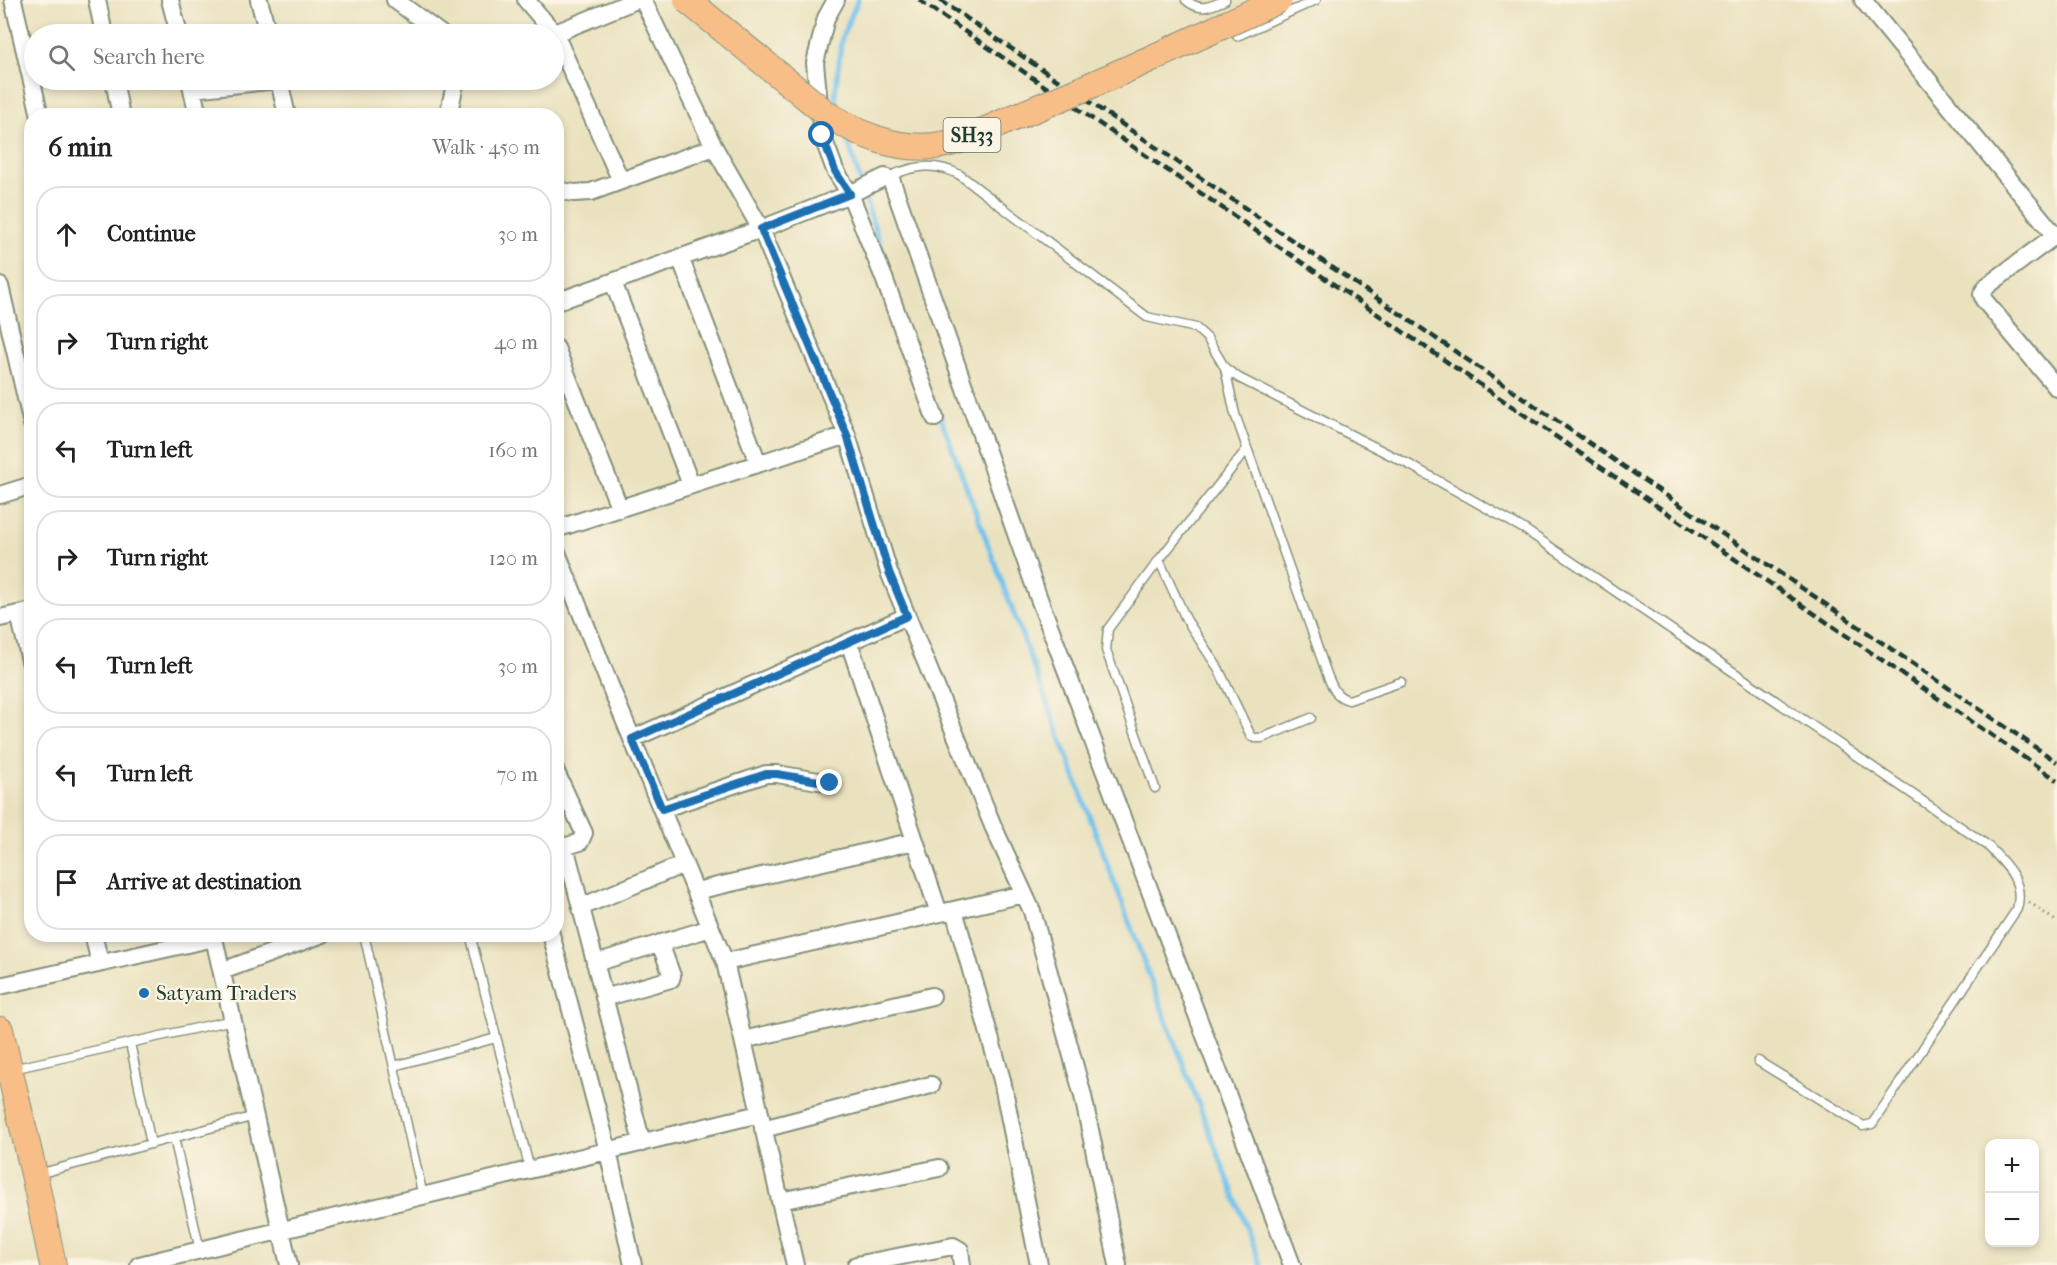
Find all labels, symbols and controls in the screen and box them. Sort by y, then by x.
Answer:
search box [24,24,564,90]
icon: search [45,41,78,74]
text: Search here [93,44,205,70]
road number: SH33 [944,118,1000,152]
route start [808,121,834,147]
text: 6 min [48,132,112,163]
text: Walk · 450 m [432,136,540,159]
icon: ahead [50,218,83,251]
text: Continue [107,221,196,247]
text: 30 m [498,223,538,246]
icon: right [50,326,83,359]
text: Turn right [107,329,208,355]
text: 40 m [494,331,538,354]
icon: left [50,434,83,467]
text: Turn left [107,437,193,463]
text: 160 m [488,439,538,462]
icon: right [50,542,83,575]
text: Turn right [107,545,208,571]
text: 120 m [489,547,538,570]
icon: left [50,650,83,683]
text: Turn left [107,653,193,679]
text: 30 m [498,655,538,678]
icon: left [50,758,83,791]
text: Turn left [107,761,193,787]
text: 70 m [496,763,538,786]
route end [816,769,842,795]
icon: arrive [50,866,83,899]
text: Arrive at destination [107,869,301,895]
place label: Satyam Traders [156,981,297,1005]
marker: Satyam Traders [137,986,151,1000]
map controls [1985,1139,2039,1247]
button: + [1985,1139,2039,1193]
button: − [1985,1193,2039,1247]

